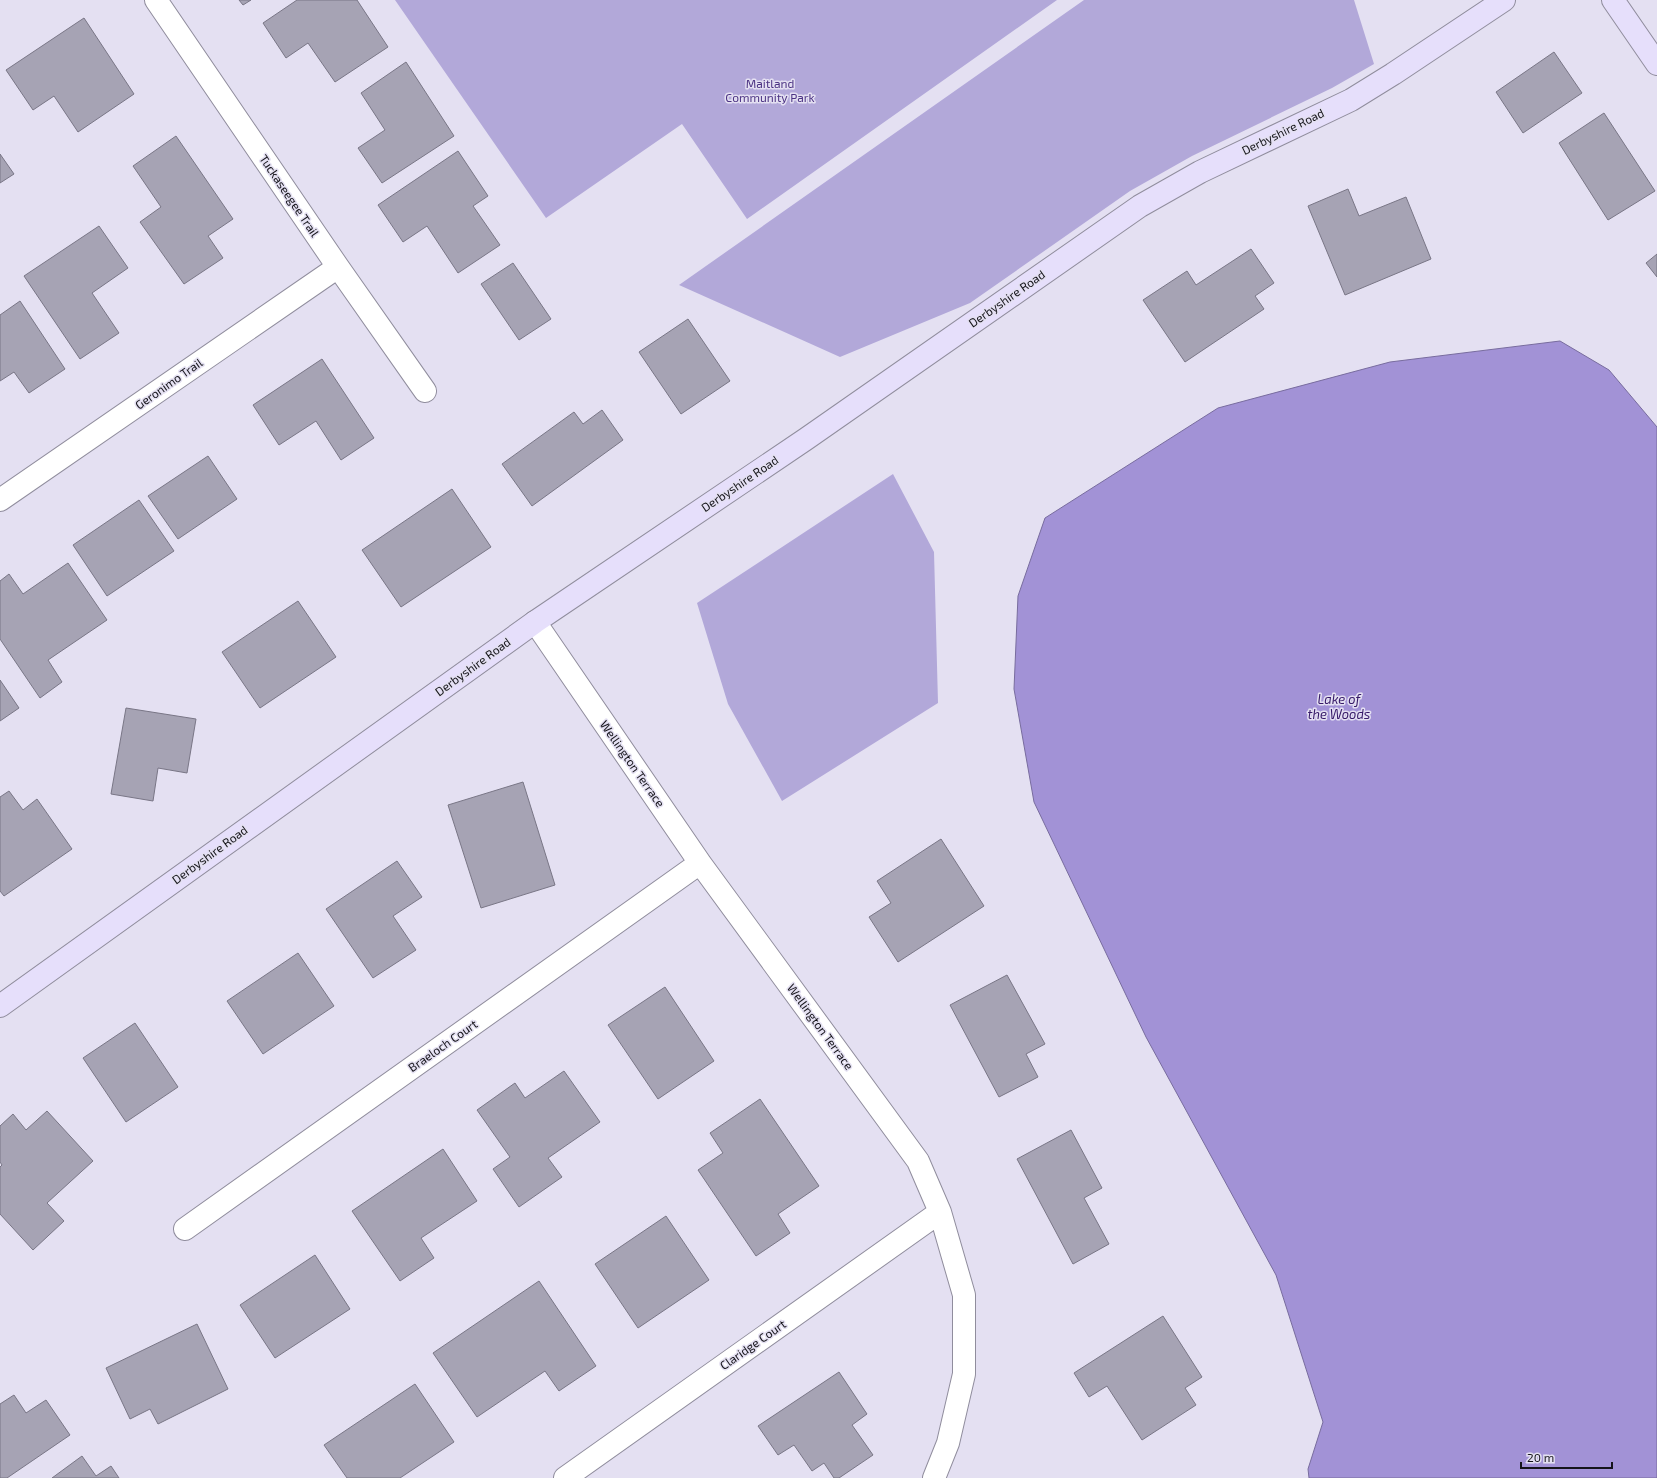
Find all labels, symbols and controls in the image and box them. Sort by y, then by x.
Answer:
park label: Maitland Community Park [725,76,815,104]
street label: Derbyshire Road [1239,105,1326,157]
street label: Tuckaseegee Trail [257,152,323,240]
street label: Derbyshire Road [966,267,1047,330]
street label: Geronimo Trail [132,355,205,412]
street label: Derbyshire Road [698,452,781,514]
street label: Derbyshire Road [432,634,513,698]
water label: Lake of the Woods [1308,691,1371,722]
street label: Wellington Terrace [598,717,668,809]
street label: Derbyshire Road [169,822,250,886]
street label: Wellington Terrace [785,981,857,1072]
street label: Braeloch Court [405,1016,480,1074]
street label: Claridge Court [717,1316,788,1372]
scale bar [1521,1444,1612,1470]
text: 20 m [1527,1450,1554,1464]

